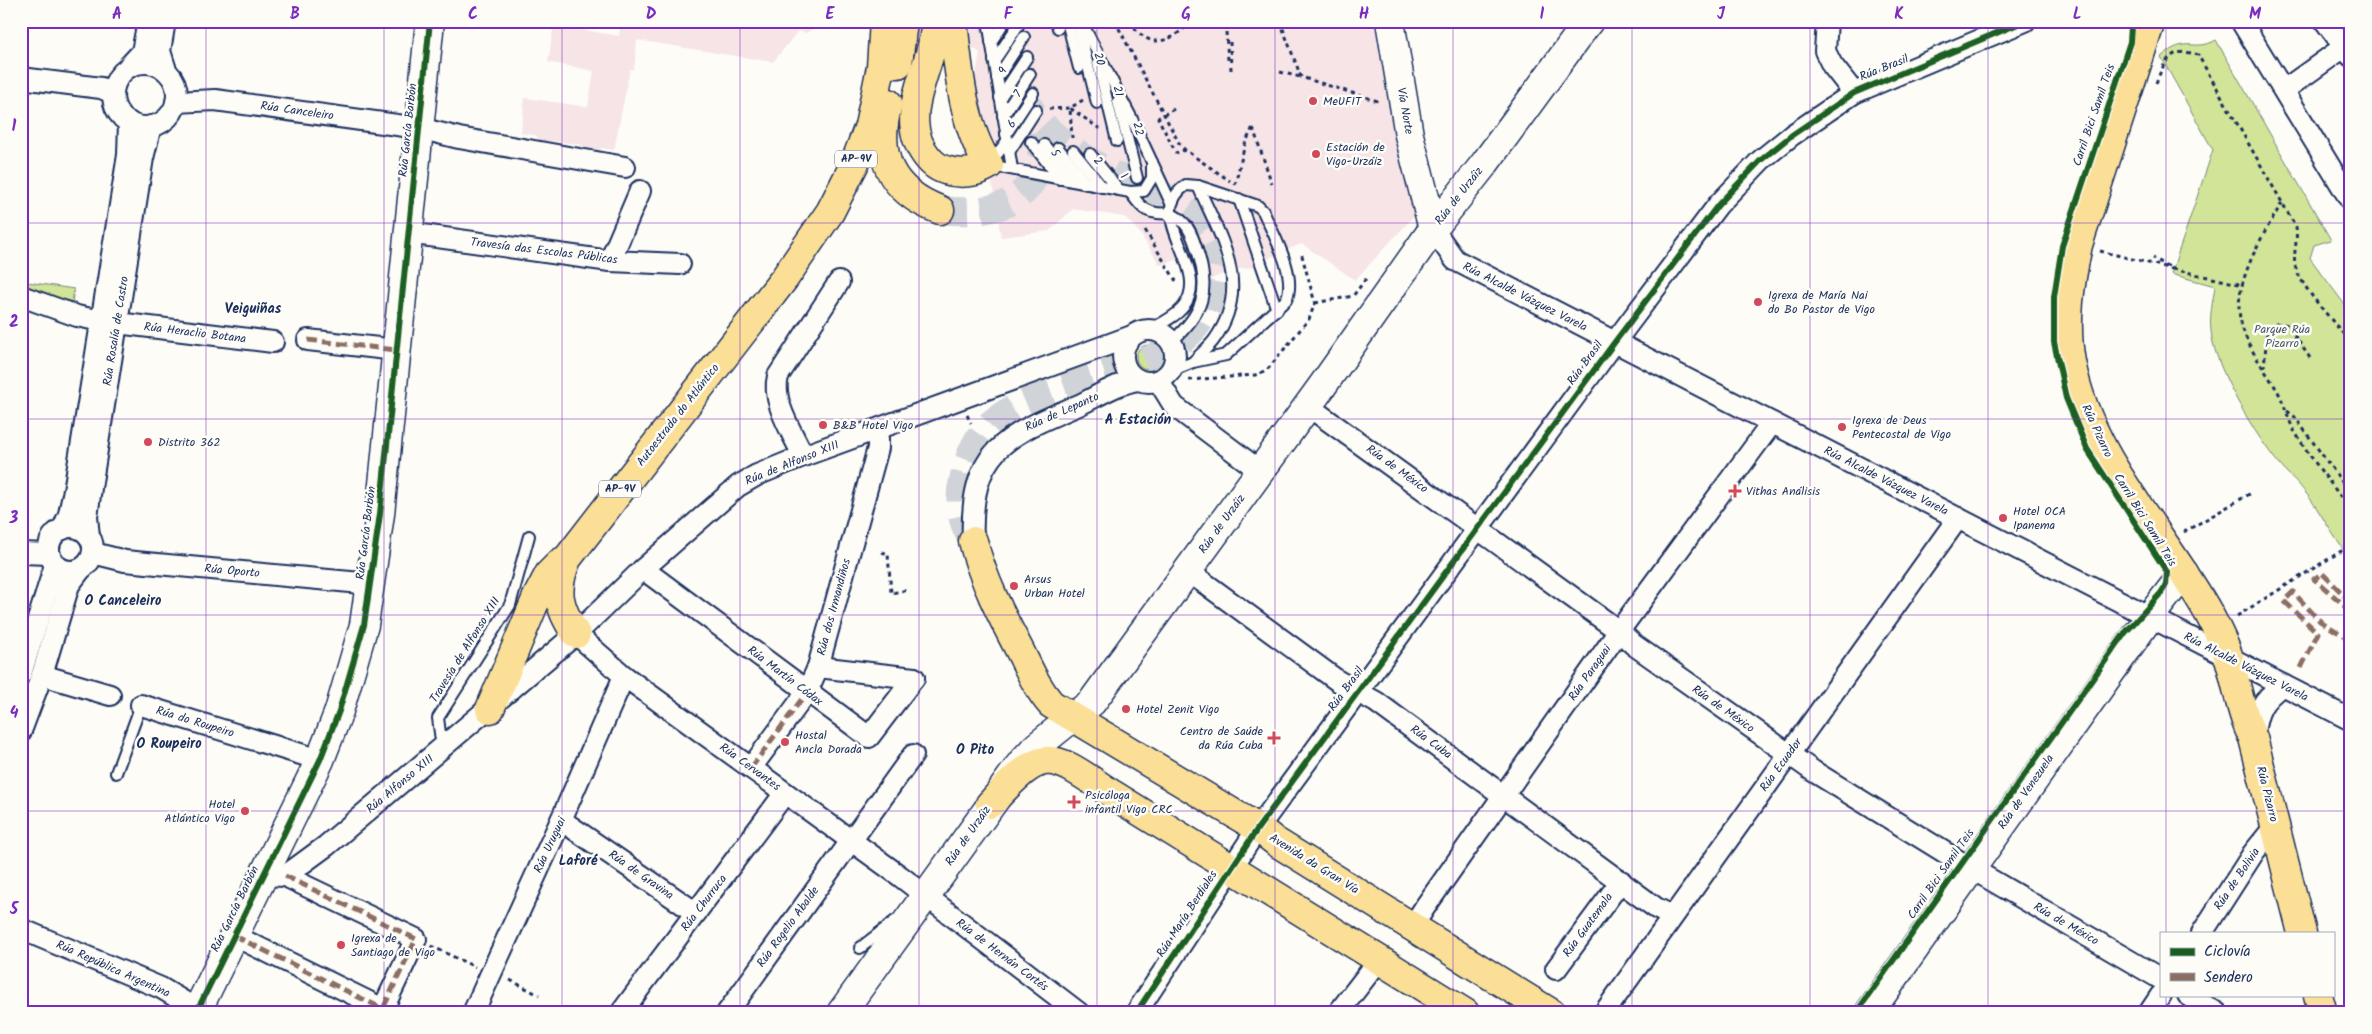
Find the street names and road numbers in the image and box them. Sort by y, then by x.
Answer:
street label: 20 [1088,50,1110,68]
street label: Rúa Brasil [1857,50,1911,86]
street label: Carril Bici Samil Teis [2068,61,2120,169]
street label: 9 [993,63,1013,79]
street label: Rúa García Barbón [394,82,422,178]
street label: 21 [1107,83,1129,99]
street label: 7 [1009,86,1028,102]
street label: Vía Norte [1392,86,1419,137]
street label: Rúa Canceleiro [259,96,335,126]
street label: 6 [1002,116,1022,132]
street label: 22 [1127,120,1149,138]
street label: 5 [1046,145,1065,163]
road number: AP-9V [835,150,877,168]
street label: 2 [1088,152,1108,170]
street label: Rúa de Urzáiz [1430,163,1488,229]
street label: 1 [1115,169,1133,184]
street label: Travesía das Escolas Públicas [469,233,619,269]
street label: Rúa Alcalde Vázquez Varela [1459,257,1591,337]
street label: Rúa Rosalía de Castro [98,275,134,387]
street label: Rúa Heraclio Botana [143,317,248,349]
street label: Rúa Brasil [1562,337,1608,389]
street label: Autoestrada do Atlántico [632,360,724,470]
street label: Rúa de Lepanto [1022,387,1102,437]
street label: Rúa Pizarro [2076,401,2118,461]
street label: Rúa de Alfonso XIII [742,435,842,491]
street label: Rúa de México [1362,440,1432,498]
street label: Rúa Alcalde Vázquez Varela [1820,441,1952,521]
street label: Carril Bici Samil Teis [2109,470,2181,570]
road number: AP-9V [599,480,641,498]
street label: Rúa García Barbón [351,485,381,581]
street label: Rúa de Urzáiz [1194,490,1250,558]
street label: Rúa dos Irmandiños [812,556,856,658]
street label: Rúa Oporto [203,559,261,583]
street label: Travesía de Alfonso XIII [425,593,505,707]
street label: Rúa Alcalde Vázquez Varela [2180,627,2312,707]
street label: Rúa Paraguai [1564,640,1617,705]
street label: Rúa Martín Códax [743,641,827,711]
street label: Rúa Brasil [1323,663,1369,715]
street label: Rúa de México [1688,680,1758,738]
street label: Rúa do Roupeiro [153,701,237,743]
street label: Rúa Cuba [1406,720,1456,764]
street label: Rúa Ecuador [1755,733,1808,796]
street label: Rúa Cervantes [715,738,785,796]
street label: Rúa Alfonso XIII [362,750,438,818]
street label: Rúa de Venezuela [1993,750,2059,833]
street label: Rúa Pizarro [2251,764,2283,824]
street label: Rúa de Urzáiz [940,802,996,870]
street label: Rúa Uruguai [529,813,572,876]
street label: Carril Bici Samil Teis [1903,825,1979,923]
street label: Avenida da Gran Vía [1265,829,1363,900]
street label: Rúa de Bolivia [2209,844,2265,914]
street label: Rúa de Gravina [604,845,678,905]
street label: Rúa García Barbón [206,863,264,955]
street label: Rúa María Berdiales [1152,867,1222,961]
street label: Rúa Churruca [676,870,732,936]
street label: Rúa Rogelio Abalde [752,882,824,972]
street label: Rúa Guatemala [1558,888,1618,961]
street label: Rúa de México [2030,898,2102,950]
street label: Rúa de Hernán Cortés [952,914,1052,996]
street label: Rúa República Argentina [53,935,173,1003]

